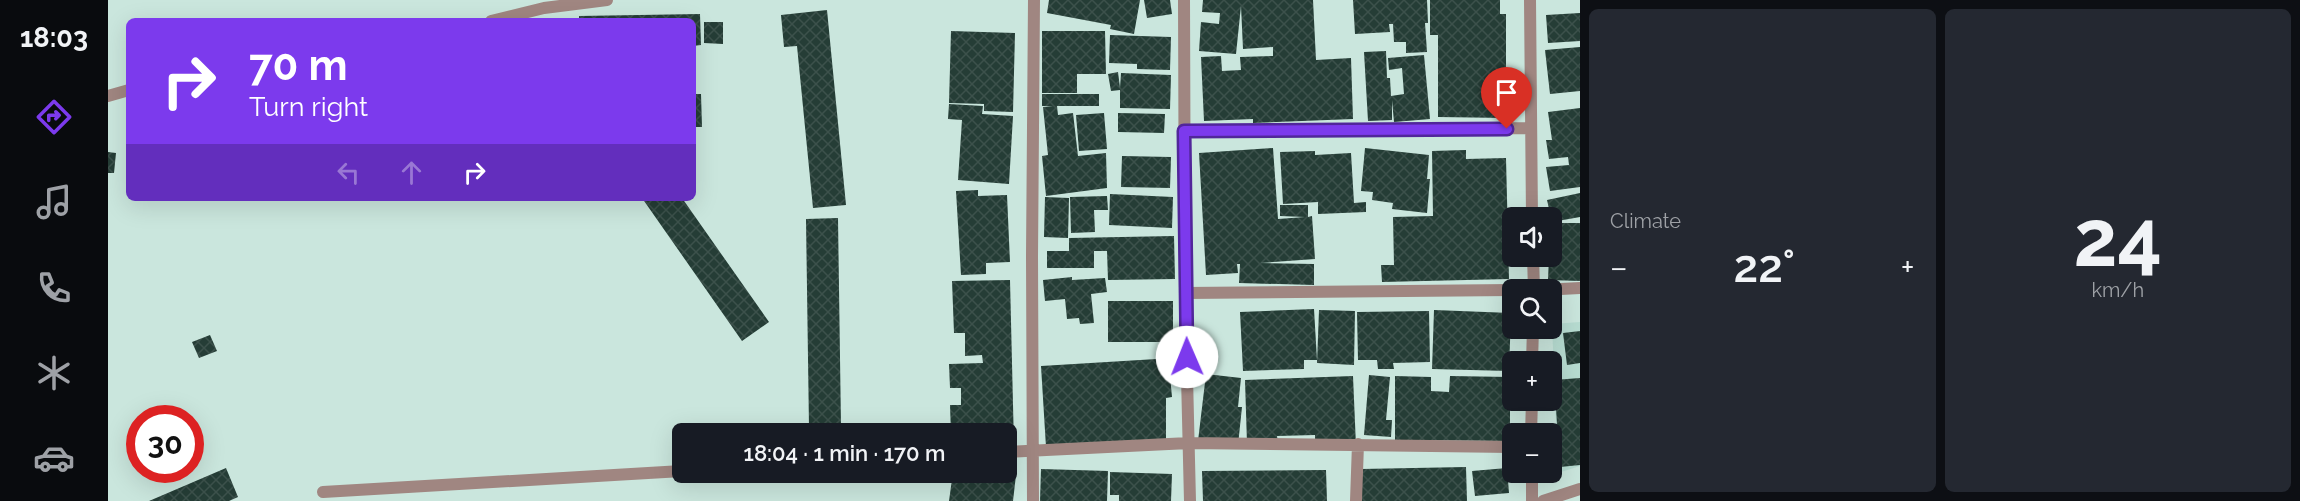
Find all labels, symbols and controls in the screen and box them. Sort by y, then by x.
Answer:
text: 18:03 [20,22,88,53]
text: 70 m [249,41,348,90]
icon: right [150,42,228,120]
pin [1481,67,1532,129]
icon: arrive [1490,76,1523,109]
text: Turn right [249,91,368,122]
icon: directions [33,96,75,138]
icon: left [332,156,365,189]
icon: ahead [395,156,428,189]
icon: right [458,156,491,189]
icon: music [33,181,75,223]
text: 24 [2073,193,2162,284]
map controls [1502,207,1562,483]
button: sound [1502,207,1562,267]
text: Climate [1610,209,1681,233]
text: 22° [1734,240,1795,293]
text: − [1610,248,1628,287]
text: + [1901,248,1914,287]
icon: phone [33,267,75,309]
text: km/h [2091,278,2144,302]
button: search [1502,279,1562,339]
position arrow [1155,325,1219,389]
button: + [1502,351,1562,411]
icon: climate [33,352,75,394]
speed limit sign: 30 [126,405,204,483]
button: − [1502,423,1562,483]
icon: car [33,437,75,479]
text: 18:04 · 1 min · 170 m [744,440,945,466]

